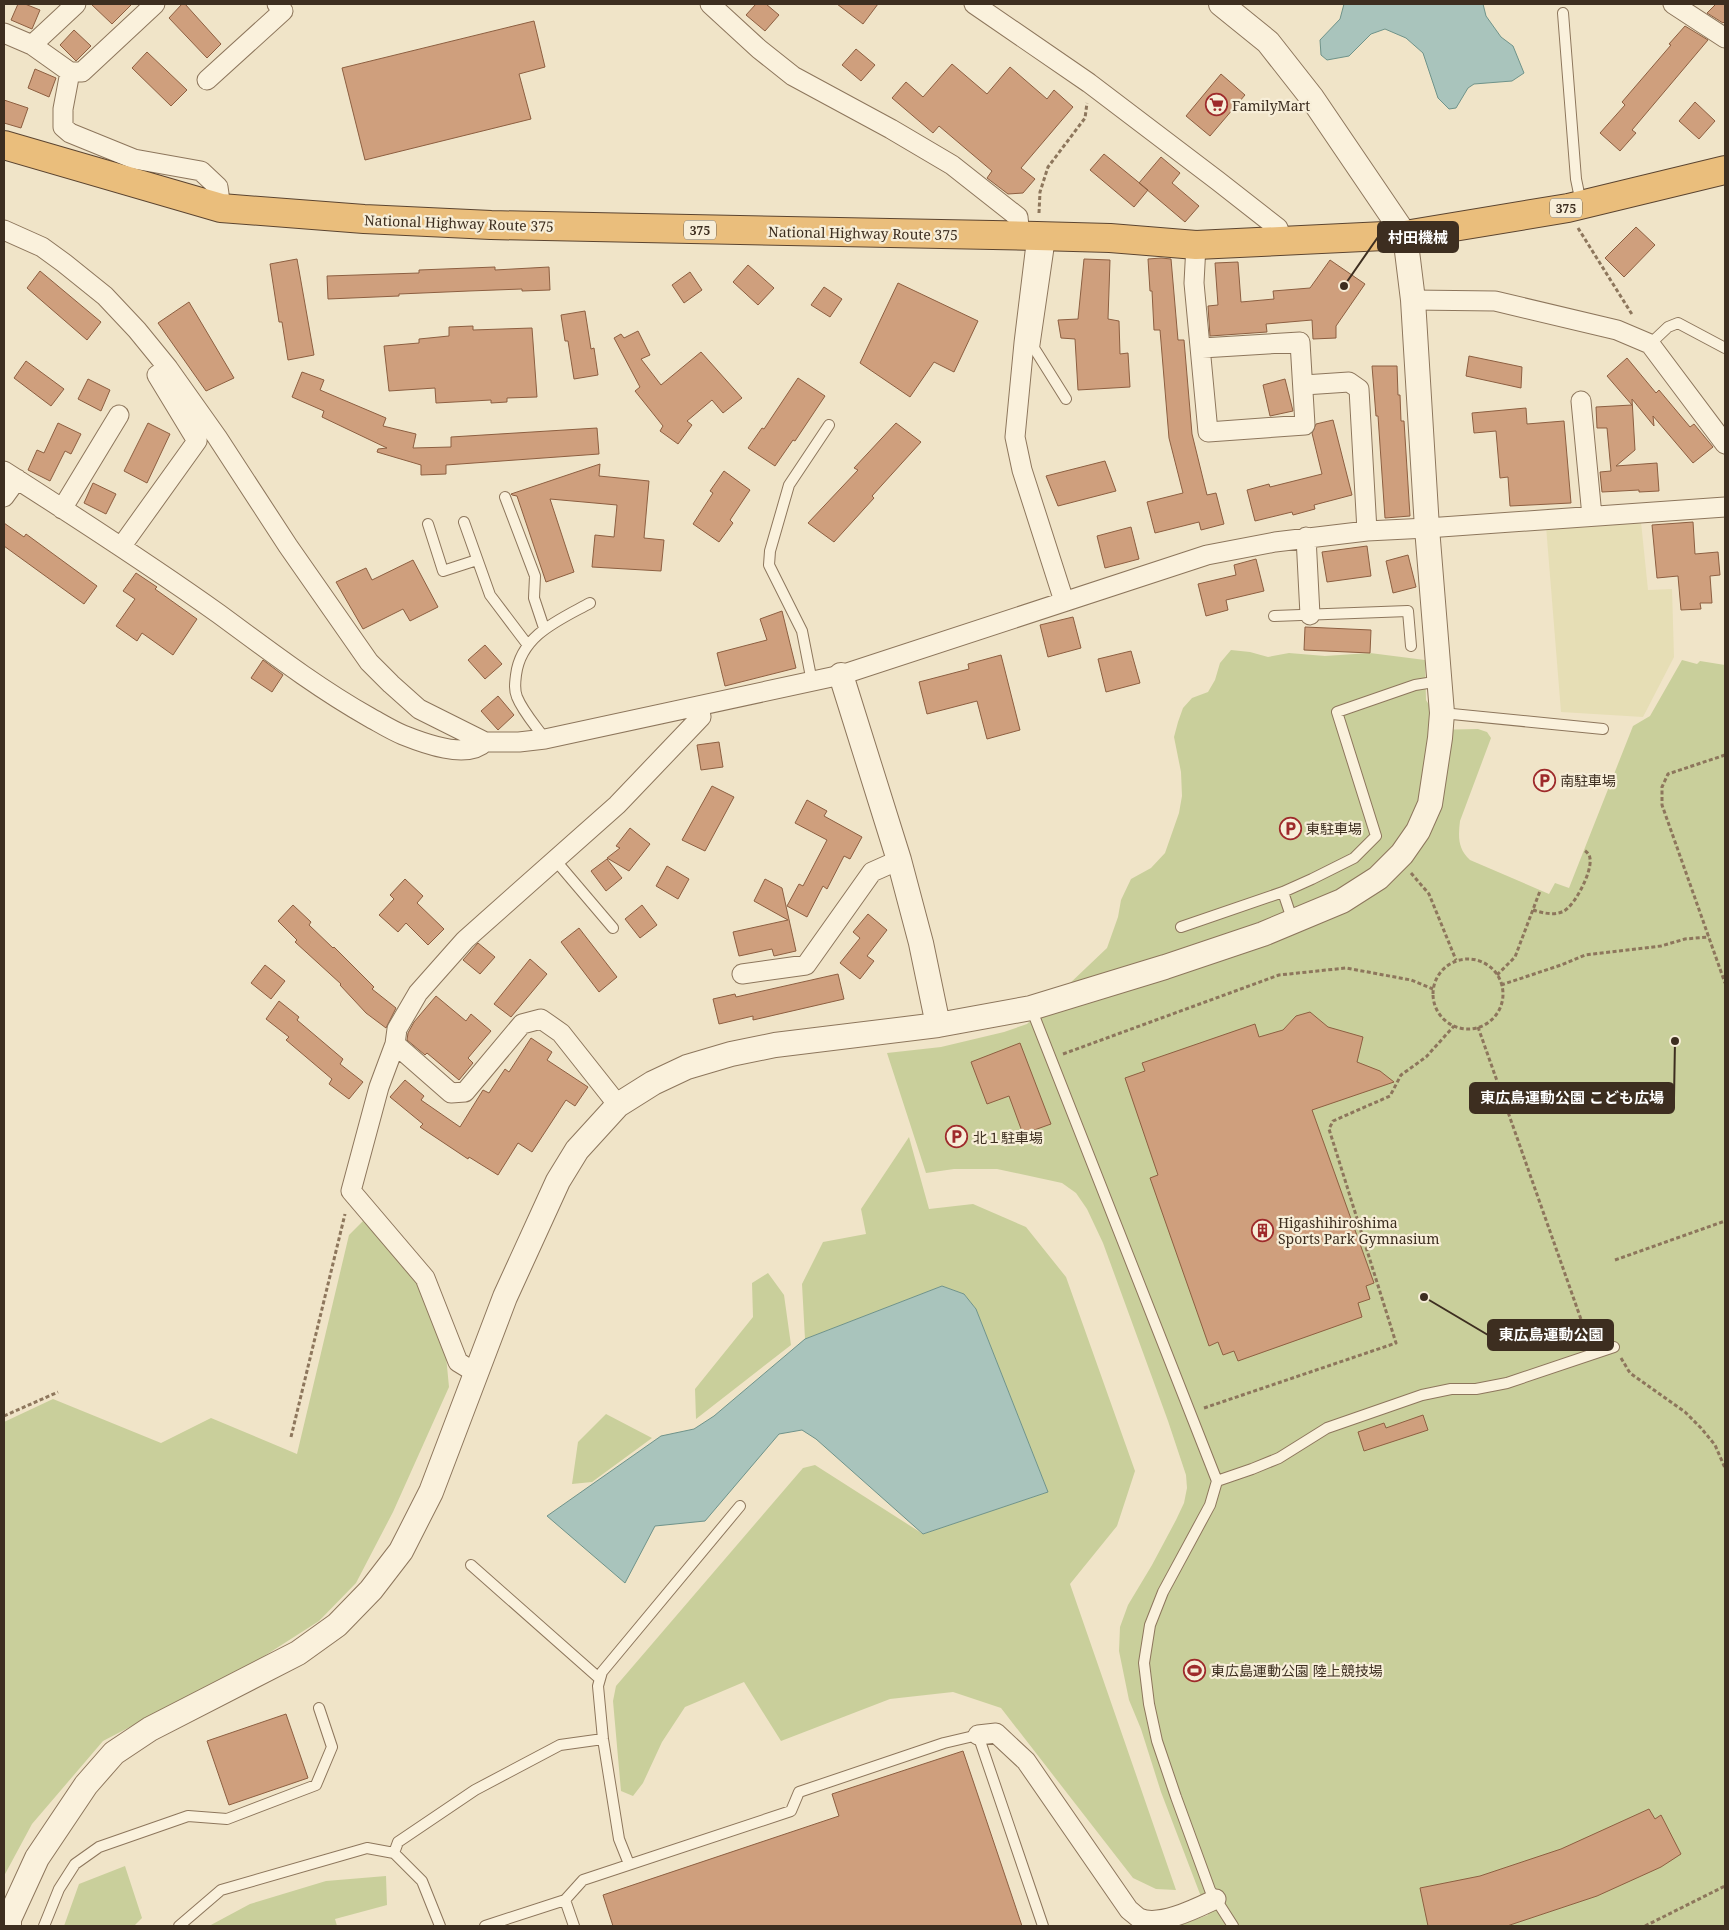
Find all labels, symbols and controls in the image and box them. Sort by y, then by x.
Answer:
supermarket icon: FamilyMart [1204,93,1228,117]
place label: FamilyMart [1232,96,1310,115]
road number: 375 [1550,198,1582,218]
street label: National Highway Route 375 [364,210,554,236]
road number: 375 [684,220,716,240]
street label: National Highway Route 375 [768,222,958,244]
callout: 村田機械 [1378,222,1458,252]
text: 村田機械 [1388,227,1448,247]
parking icon: 南駐車場 [1532,768,1556,792]
place label: 南駐車場 [1560,771,1616,790]
parking icon: 東駐車場 [1278,816,1302,840]
place label: 東駐車場 [1306,819,1362,838]
callout: 東広島運動公園 こども広場 [1470,1083,1674,1113]
text: 東広島運動公園 こども広場 [1480,1087,1664,1107]
parking icon: 北１駐車場 [945,1125,969,1149]
place label: 北１駐車場 [973,1128,1043,1147]
place label: Higashihiroshima Sports Park Gymnasium [1278,1213,1440,1248]
building icon: Higashihiroshima Sports Park Gymnasium [1250,1218,1274,1242]
callout: 東広島運動公園 [1488,1320,1613,1350]
text: 東広島運動公園 [1498,1324,1604,1344]
sports icon: 東広島運動公園 陸上競技場 [1183,1658,1207,1682]
place label: 東広島運動公園 陸上競技場 [1211,1661,1383,1680]

